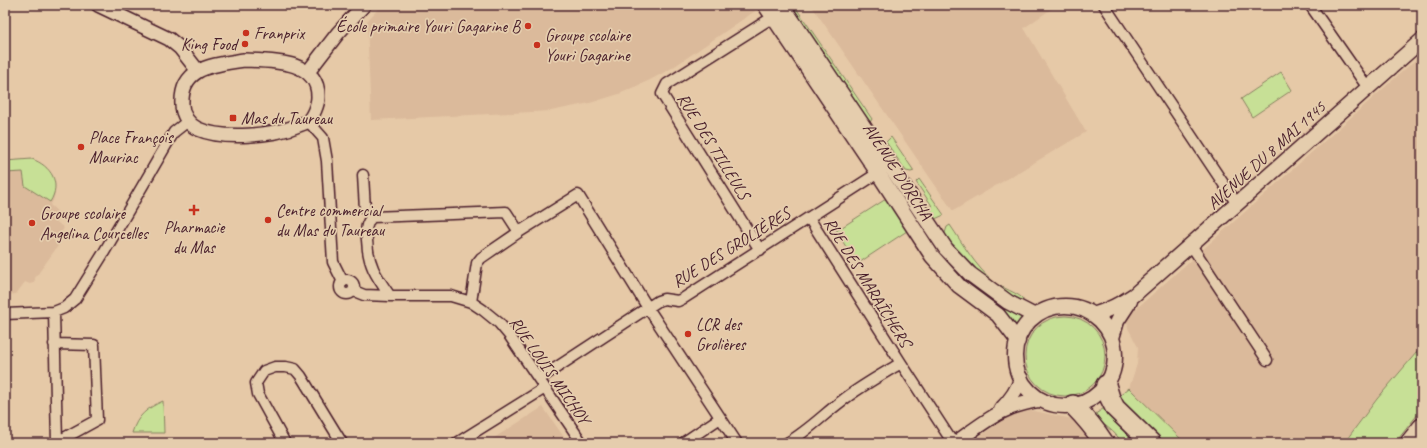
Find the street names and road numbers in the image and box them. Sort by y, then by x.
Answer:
street label: RUE DES TILLEULS [672,89,756,206]
street label: AVENUE DU 8 MAI 1945 [1203,96,1331,214]
street label: AVENUE D'ORCHA [858,119,937,224]
street label: RUE DES GROLIÈRES [668,200,797,292]
street label: RUE DES MARAÎCHERS [819,214,918,354]
street label: RUE LOUIS MICHOY [505,313,596,431]

